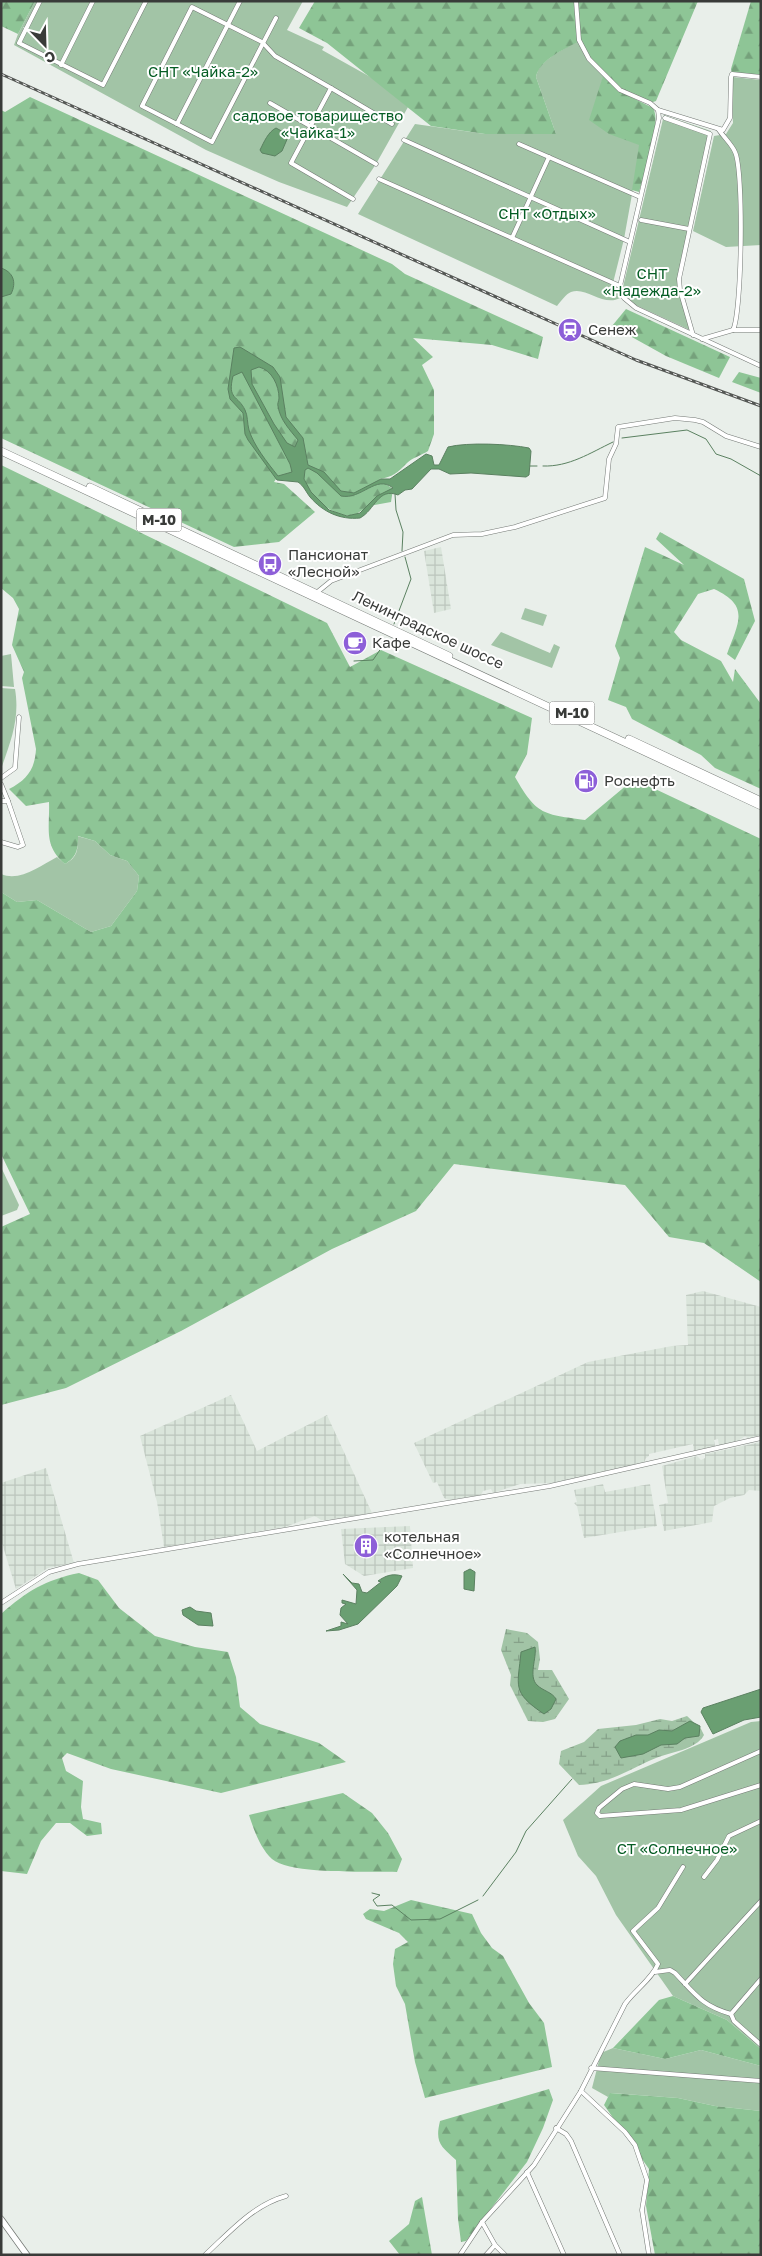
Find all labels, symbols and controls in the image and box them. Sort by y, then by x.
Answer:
north arrow [20,20,70,70]
text: С [42,48,58,67]
park label: СНТ «Чайка-2» [148,62,258,80]
park label: садовое товарищество «Чайка-1» [233,106,403,141]
park label: СНТ «Отдых» [498,204,596,222]
park label: СНТ «Надежда-2» [603,264,701,299]
station icon: Сенеж [557,317,583,343]
place label: Сенеж [588,320,636,338]
road number: М-10 [136,508,182,532]
place label: Пансионат «Лесной» [288,545,369,580]
bus stop icon: Пансионат «Лесной» [257,551,283,577]
street label: Ленинградское шоссе [350,586,507,672]
cafe icon: Кафе [342,630,368,656]
place label: Кафе [372,633,411,651]
road number: М-10 [550,701,594,724]
fuel station icon: Роснефть [573,768,599,794]
place label: Роснефть [604,771,675,789]
place label: котельная «Солнечное» [384,1527,481,1562]
building icon: котельная «Солнечное» [353,1533,379,1559]
park label: СТ «Солнечное» [617,1839,737,1857]

